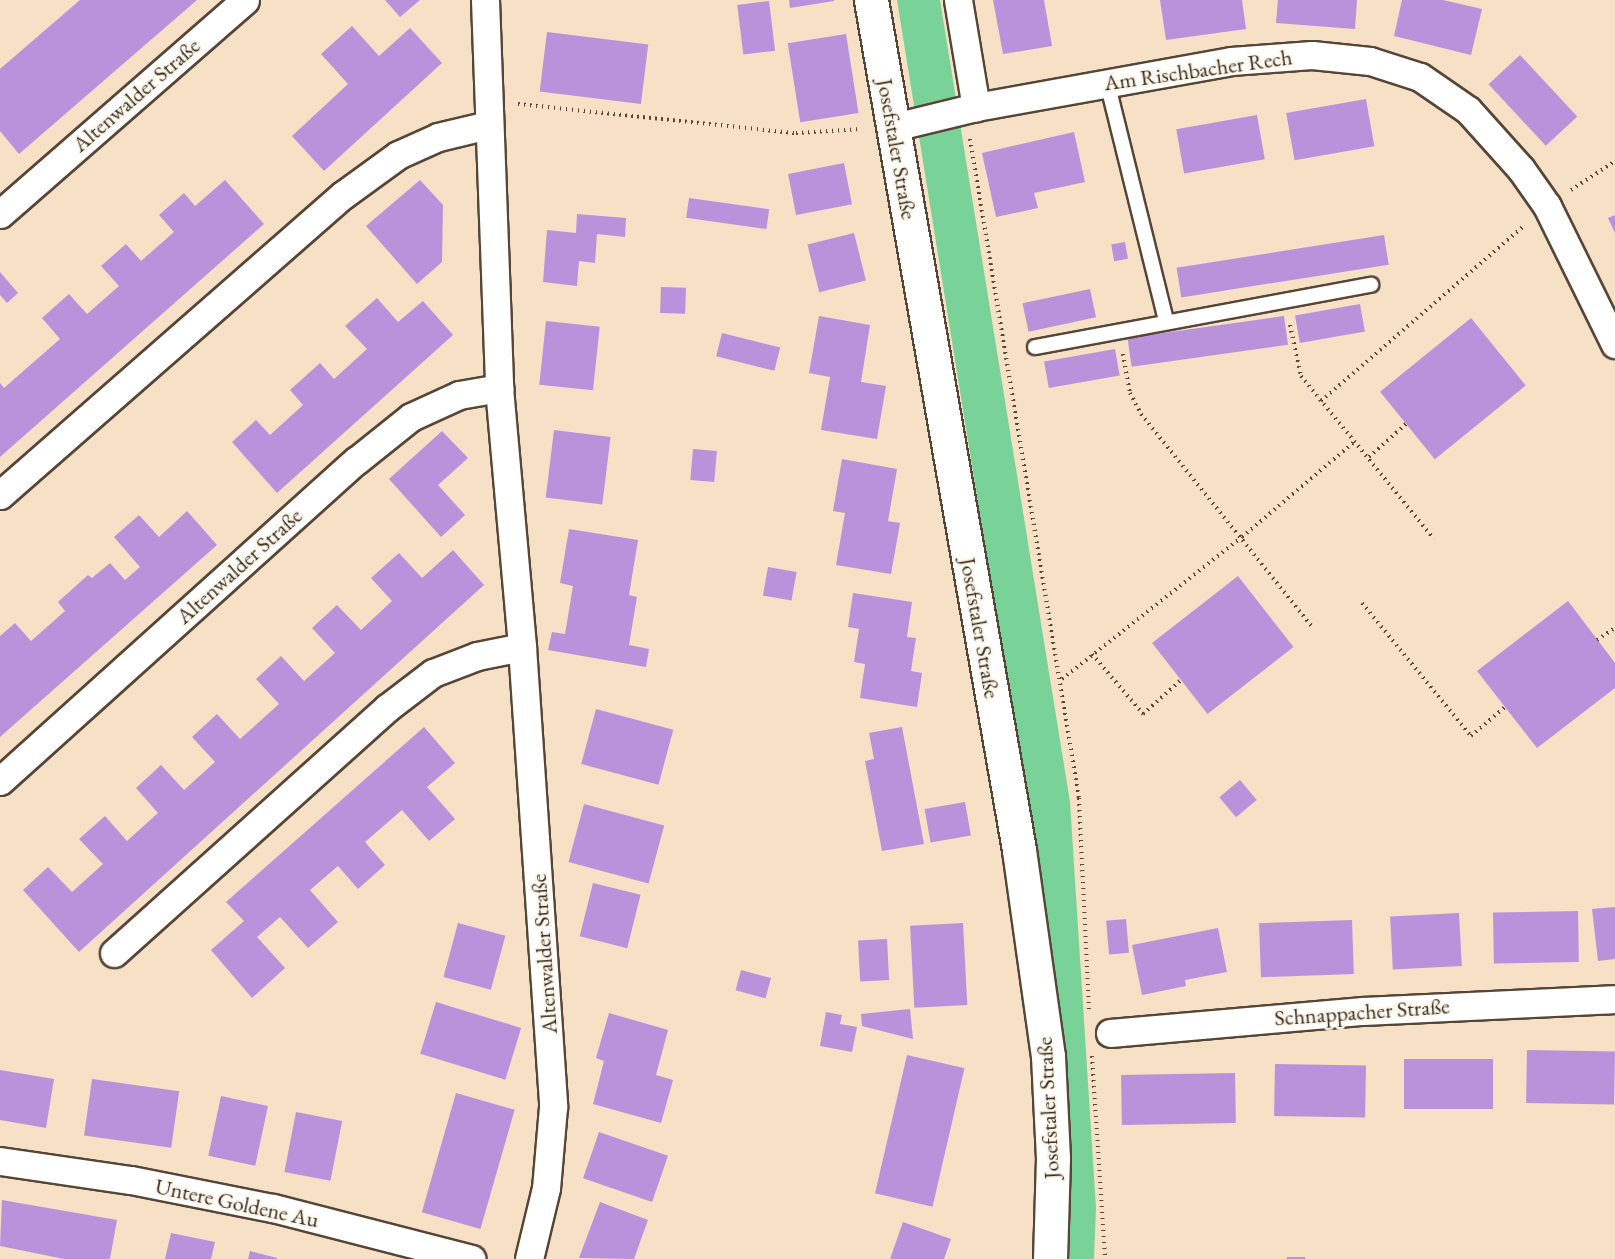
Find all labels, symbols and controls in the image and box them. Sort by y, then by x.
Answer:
street label: Altenwalder Straße [67,32,205,158]
street label: Am Rischbacher Rech [1102,44,1294,96]
street label: Josefstaler Straße [872,77,922,221]
street label: Altenwalder Straße [171,503,307,629]
street label: Josefstaler Straße [955,556,1005,700]
street label: Altenwalder Straße [525,873,563,1035]
street label: Schnappacher Straße [1273,993,1451,1031]
street label: Josefstaler Straße [1031,1036,1065,1180]
street label: Untere Goldene Au [153,1173,321,1233]

